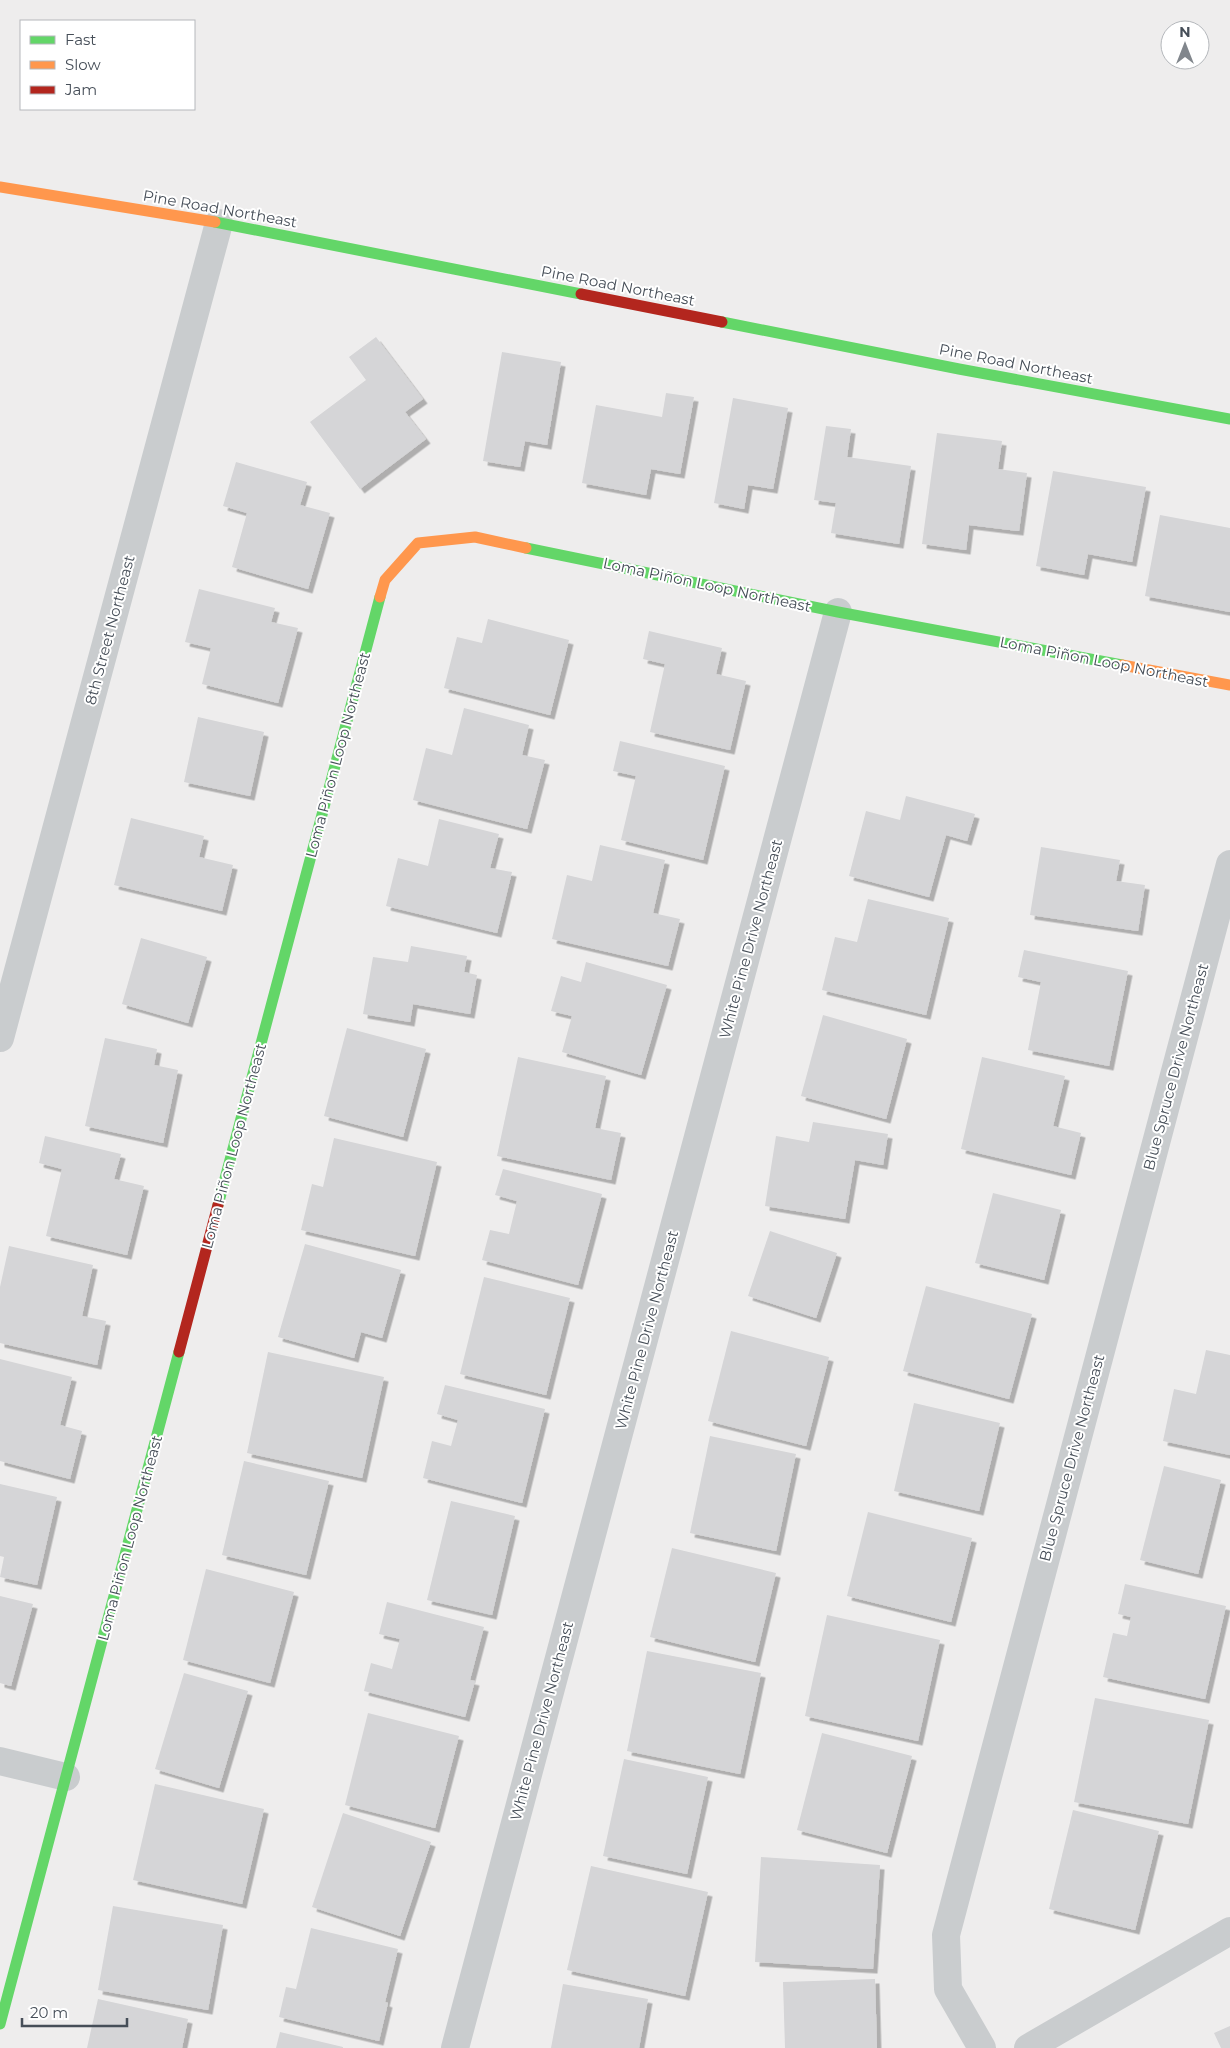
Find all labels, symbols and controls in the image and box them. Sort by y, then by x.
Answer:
legend [20,20,195,110]
north arrow [1160,20,1210,70]
text: N [1179,23,1191,41]
text: Fast [65,30,96,49]
text: Slow [65,55,101,74]
text: Jam [64,80,97,99]
street label: Pine Road Northeast [141,186,299,231]
street label: Pine Road Northeast [540,261,697,310]
street label: Pine Road Northeast [938,339,1095,388]
street label: 8th Street Northeast [80,553,139,707]
street label: Loma Piñon Loop Northeast [601,553,813,616]
street label: Loma Piñon Loop Northeast [998,632,1210,691]
street label: Loma Piñon Loop Northeast [301,650,374,860]
street label: White Pine Drive Northeast [715,837,786,1041]
street label: Blue Spruce Drive Northeast [1139,961,1212,1172]
street label: Loma Piñon Loop Northeast [197,1041,270,1251]
street label: White Pine Drive Northeast [611,1228,682,1432]
street label: Blue Spruce Drive Northeast [1035,1352,1108,1563]
street label: Loma Piñon Loop Northeast [93,1433,166,1643]
street label: White Pine Drive Northeast [506,1619,577,1823]
scale bar [22,1996,128,2028]
text: 20 m [30,2003,68,2022]

